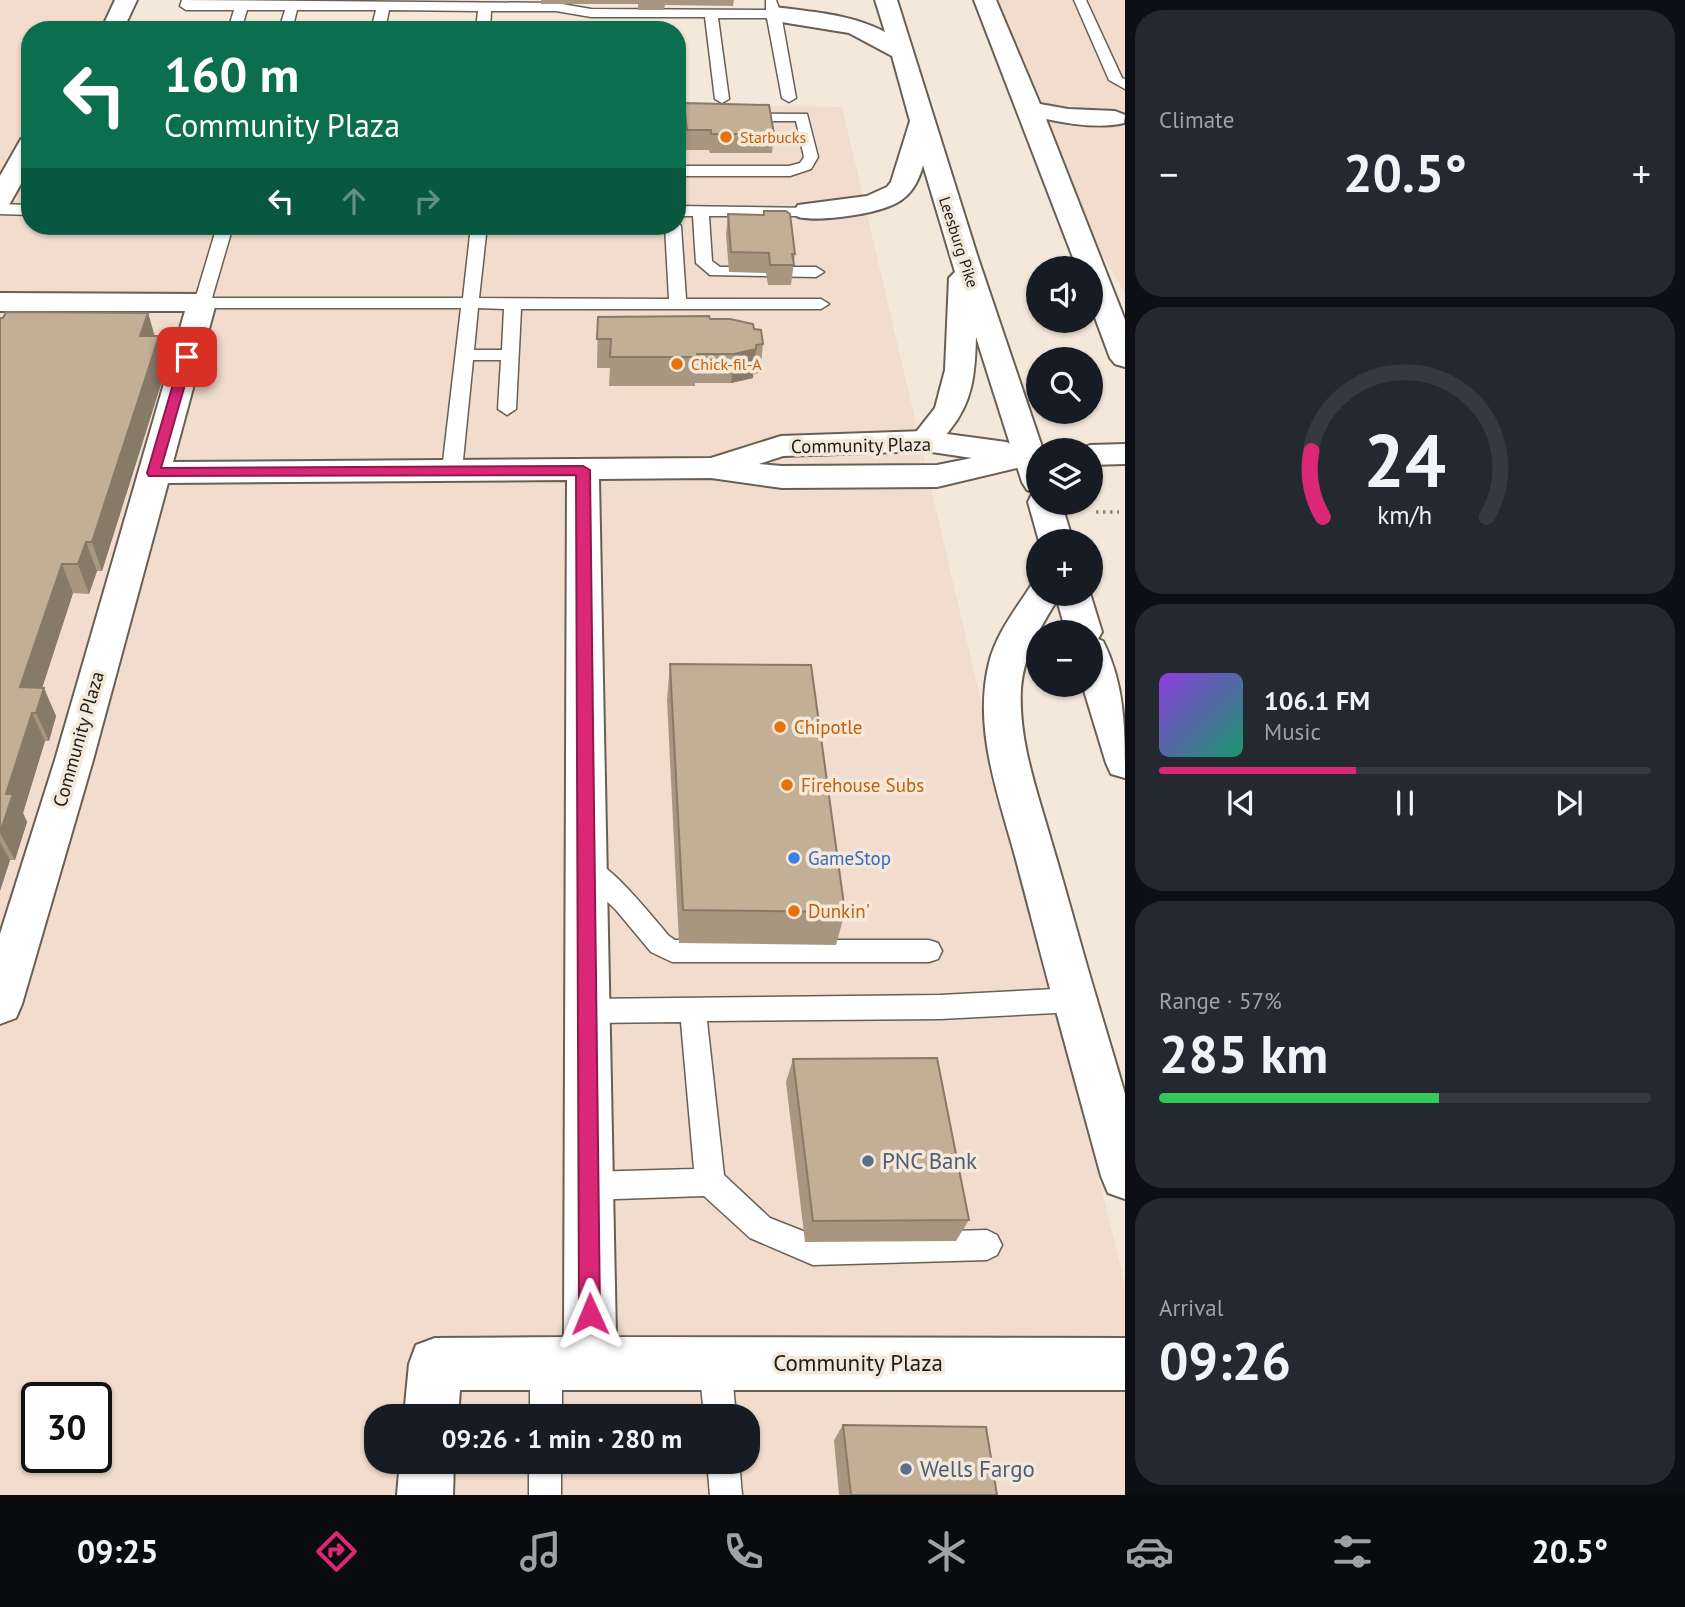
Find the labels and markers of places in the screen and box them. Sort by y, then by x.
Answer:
place label: Starbucks [740,127,806,147]
marker: Starbucks [718,129,734,145]
pin [157,327,217,387]
place label: Chick-fil-A [691,354,762,374]
marker: Chick-fil-A [669,356,685,372]
place label: Chipotle [794,715,862,739]
marker: Chipotle [772,719,788,735]
place label: Firehouse Subs [801,773,924,797]
marker: Firehouse Subs [779,777,795,793]
place label: GameStop [808,846,891,870]
marker: GameStop [786,850,802,866]
place label: Dunkin' [808,899,870,923]
marker: Dunkin' [786,903,802,919]
place label: PNC Bank [882,1146,977,1175]
marker: PNC Bank [860,1153,876,1169]
place label: Wells Fargo [920,1454,1035,1483]
marker: Wells Fargo [898,1461,914,1477]

